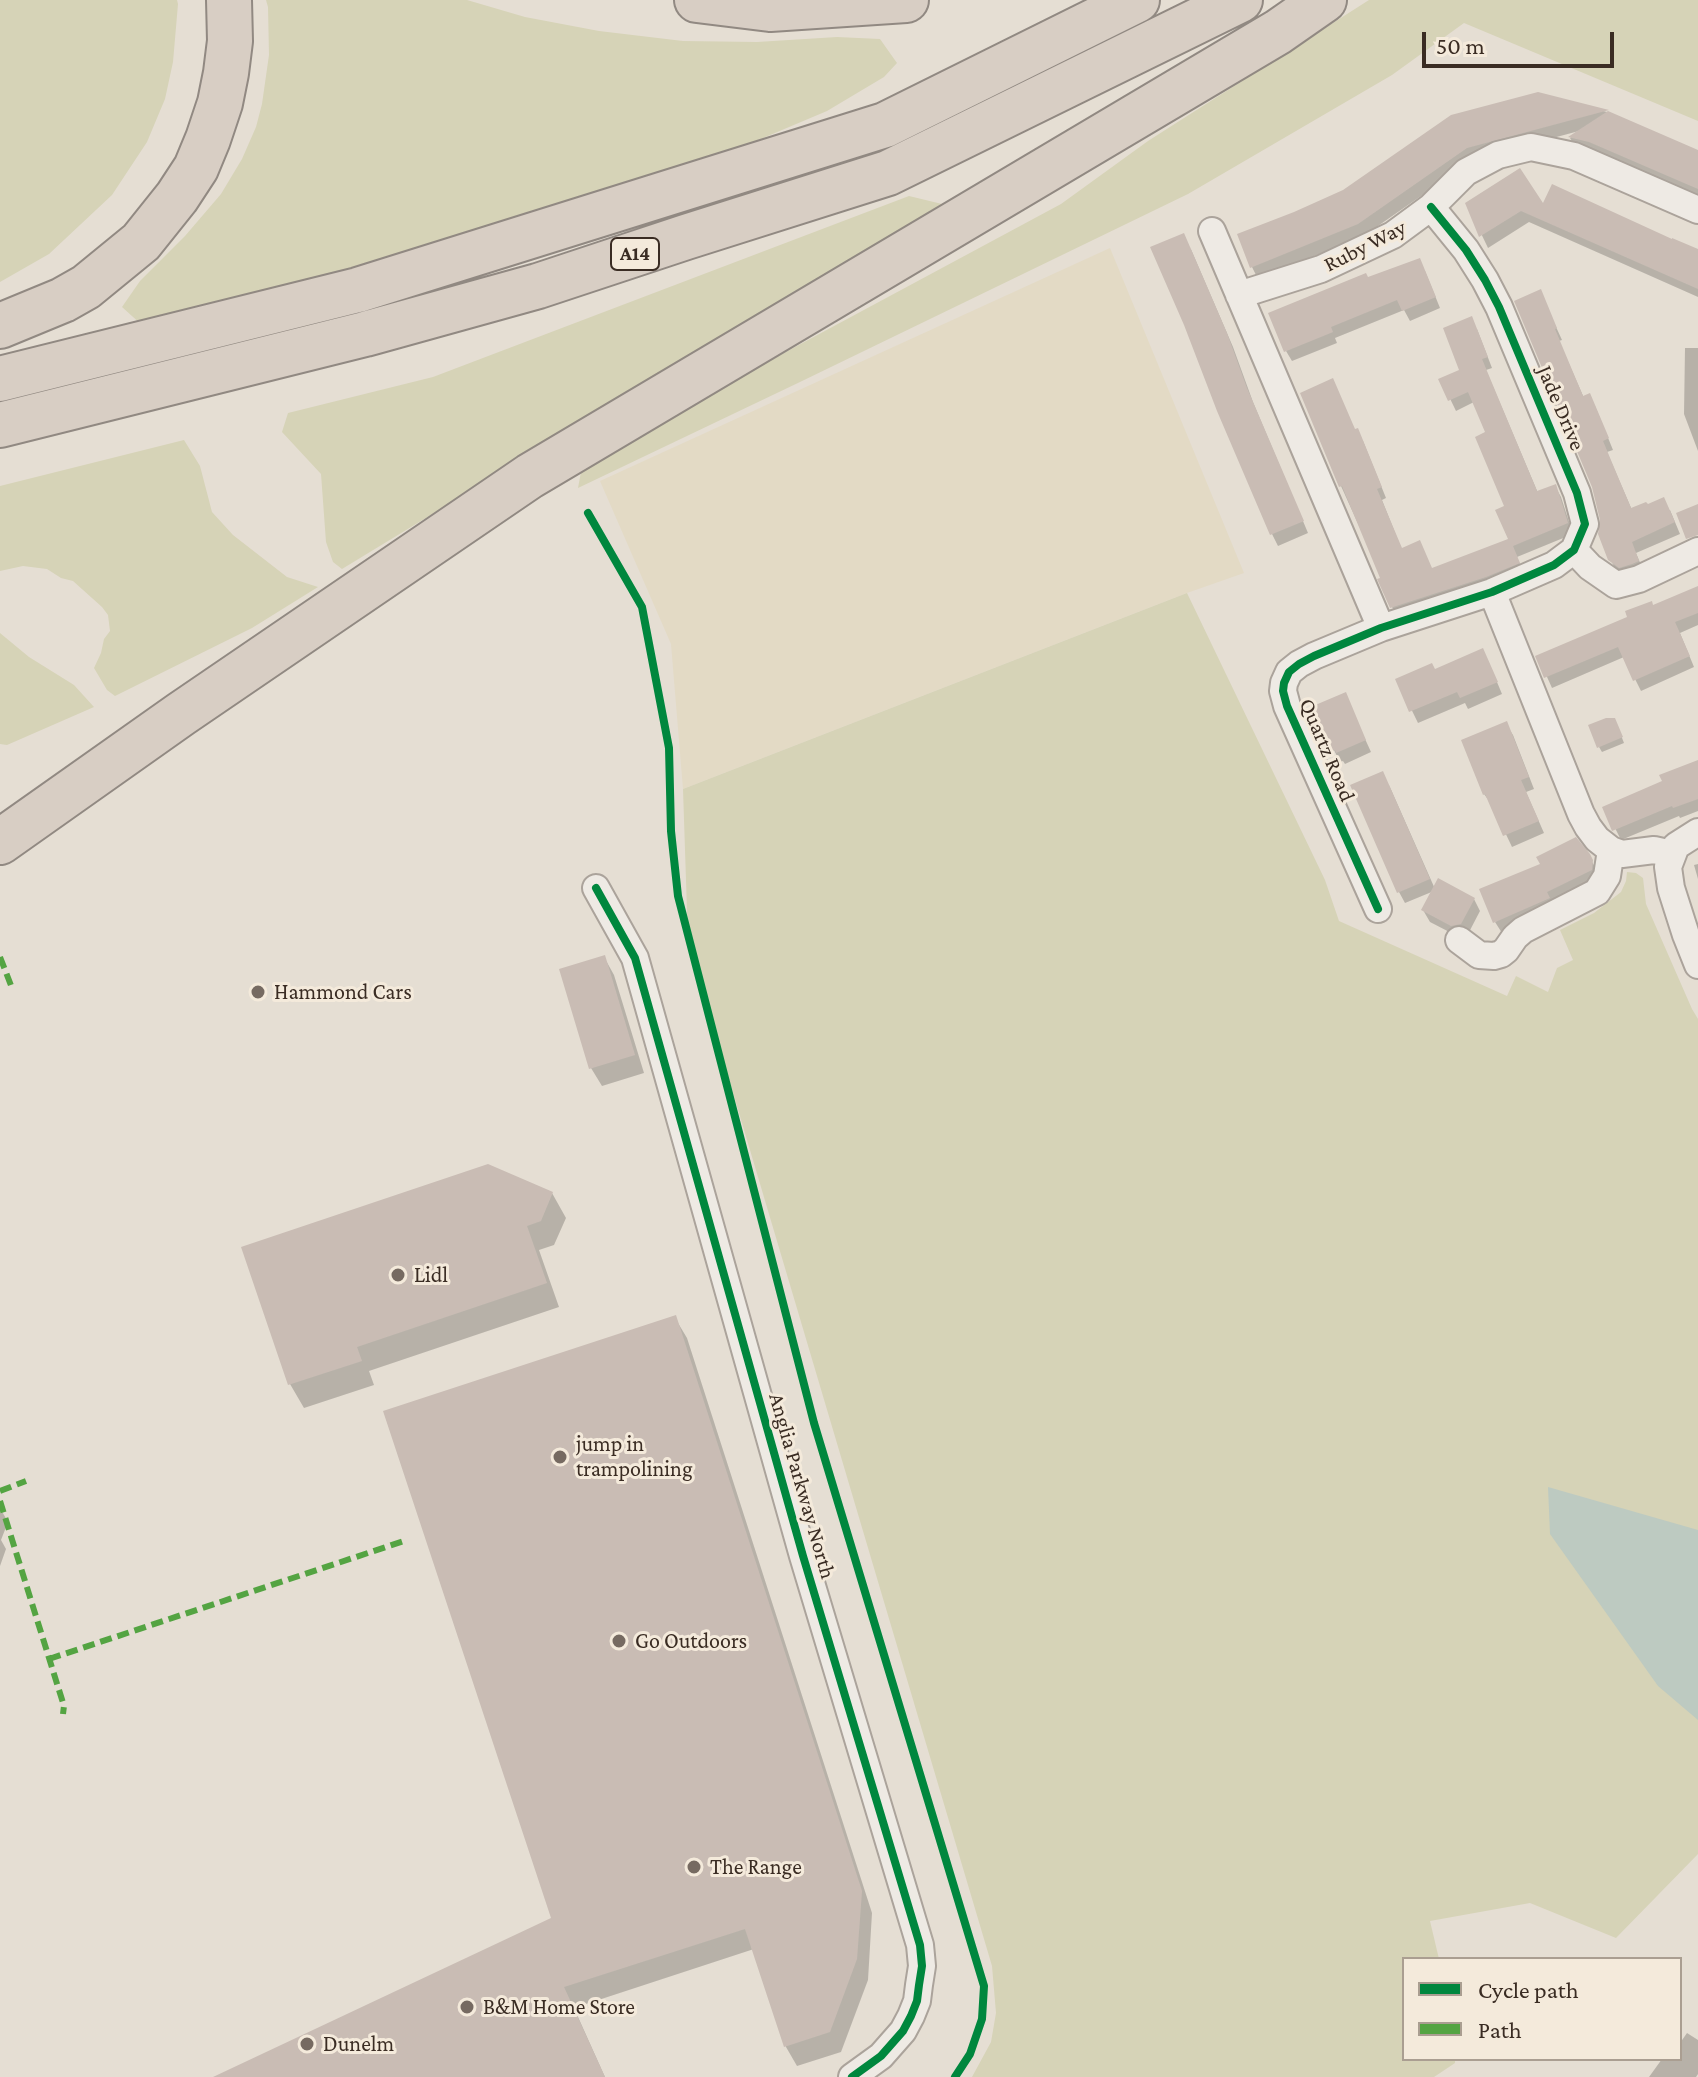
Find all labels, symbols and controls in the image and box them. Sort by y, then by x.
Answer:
scale bar [1426,16,1618,66]
text: 50 m [1436,32,1485,59]
street label: Ruby Way [1320,214,1410,278]
road number: A14 [611,238,659,270]
street label: Jade Drive [1531,361,1591,455]
street label: Quartz Road [1293,694,1361,806]
place label: Hammond Cars [274,979,412,1005]
marker: Hammond Cars [249,983,267,1001]
place label: Lidl [414,1262,448,1288]
marker: Lidl [389,1266,407,1284]
street label: Anglia Parkway North [763,1390,841,1582]
place label: jump in trampolining [576,1431,693,1482]
marker: jump in trampolining [551,1448,569,1466]
place label: Go Outdoors [635,1628,747,1654]
marker: Go Outdoors [610,1632,628,1650]
place label: The Range [710,1854,802,1880]
marker: The Range [685,1858,703,1876]
legend [1402,1957,1682,2061]
text: Cycle path [1478,1976,1579,2003]
place label: B&M Home Store [483,1994,635,2020]
marker: B&M Home Store [458,1998,476,2016]
text: Path [1478,2016,1522,2043]
place label: Dunelm [323,2031,394,2057]
marker: Dunelm [298,2035,316,2053]

